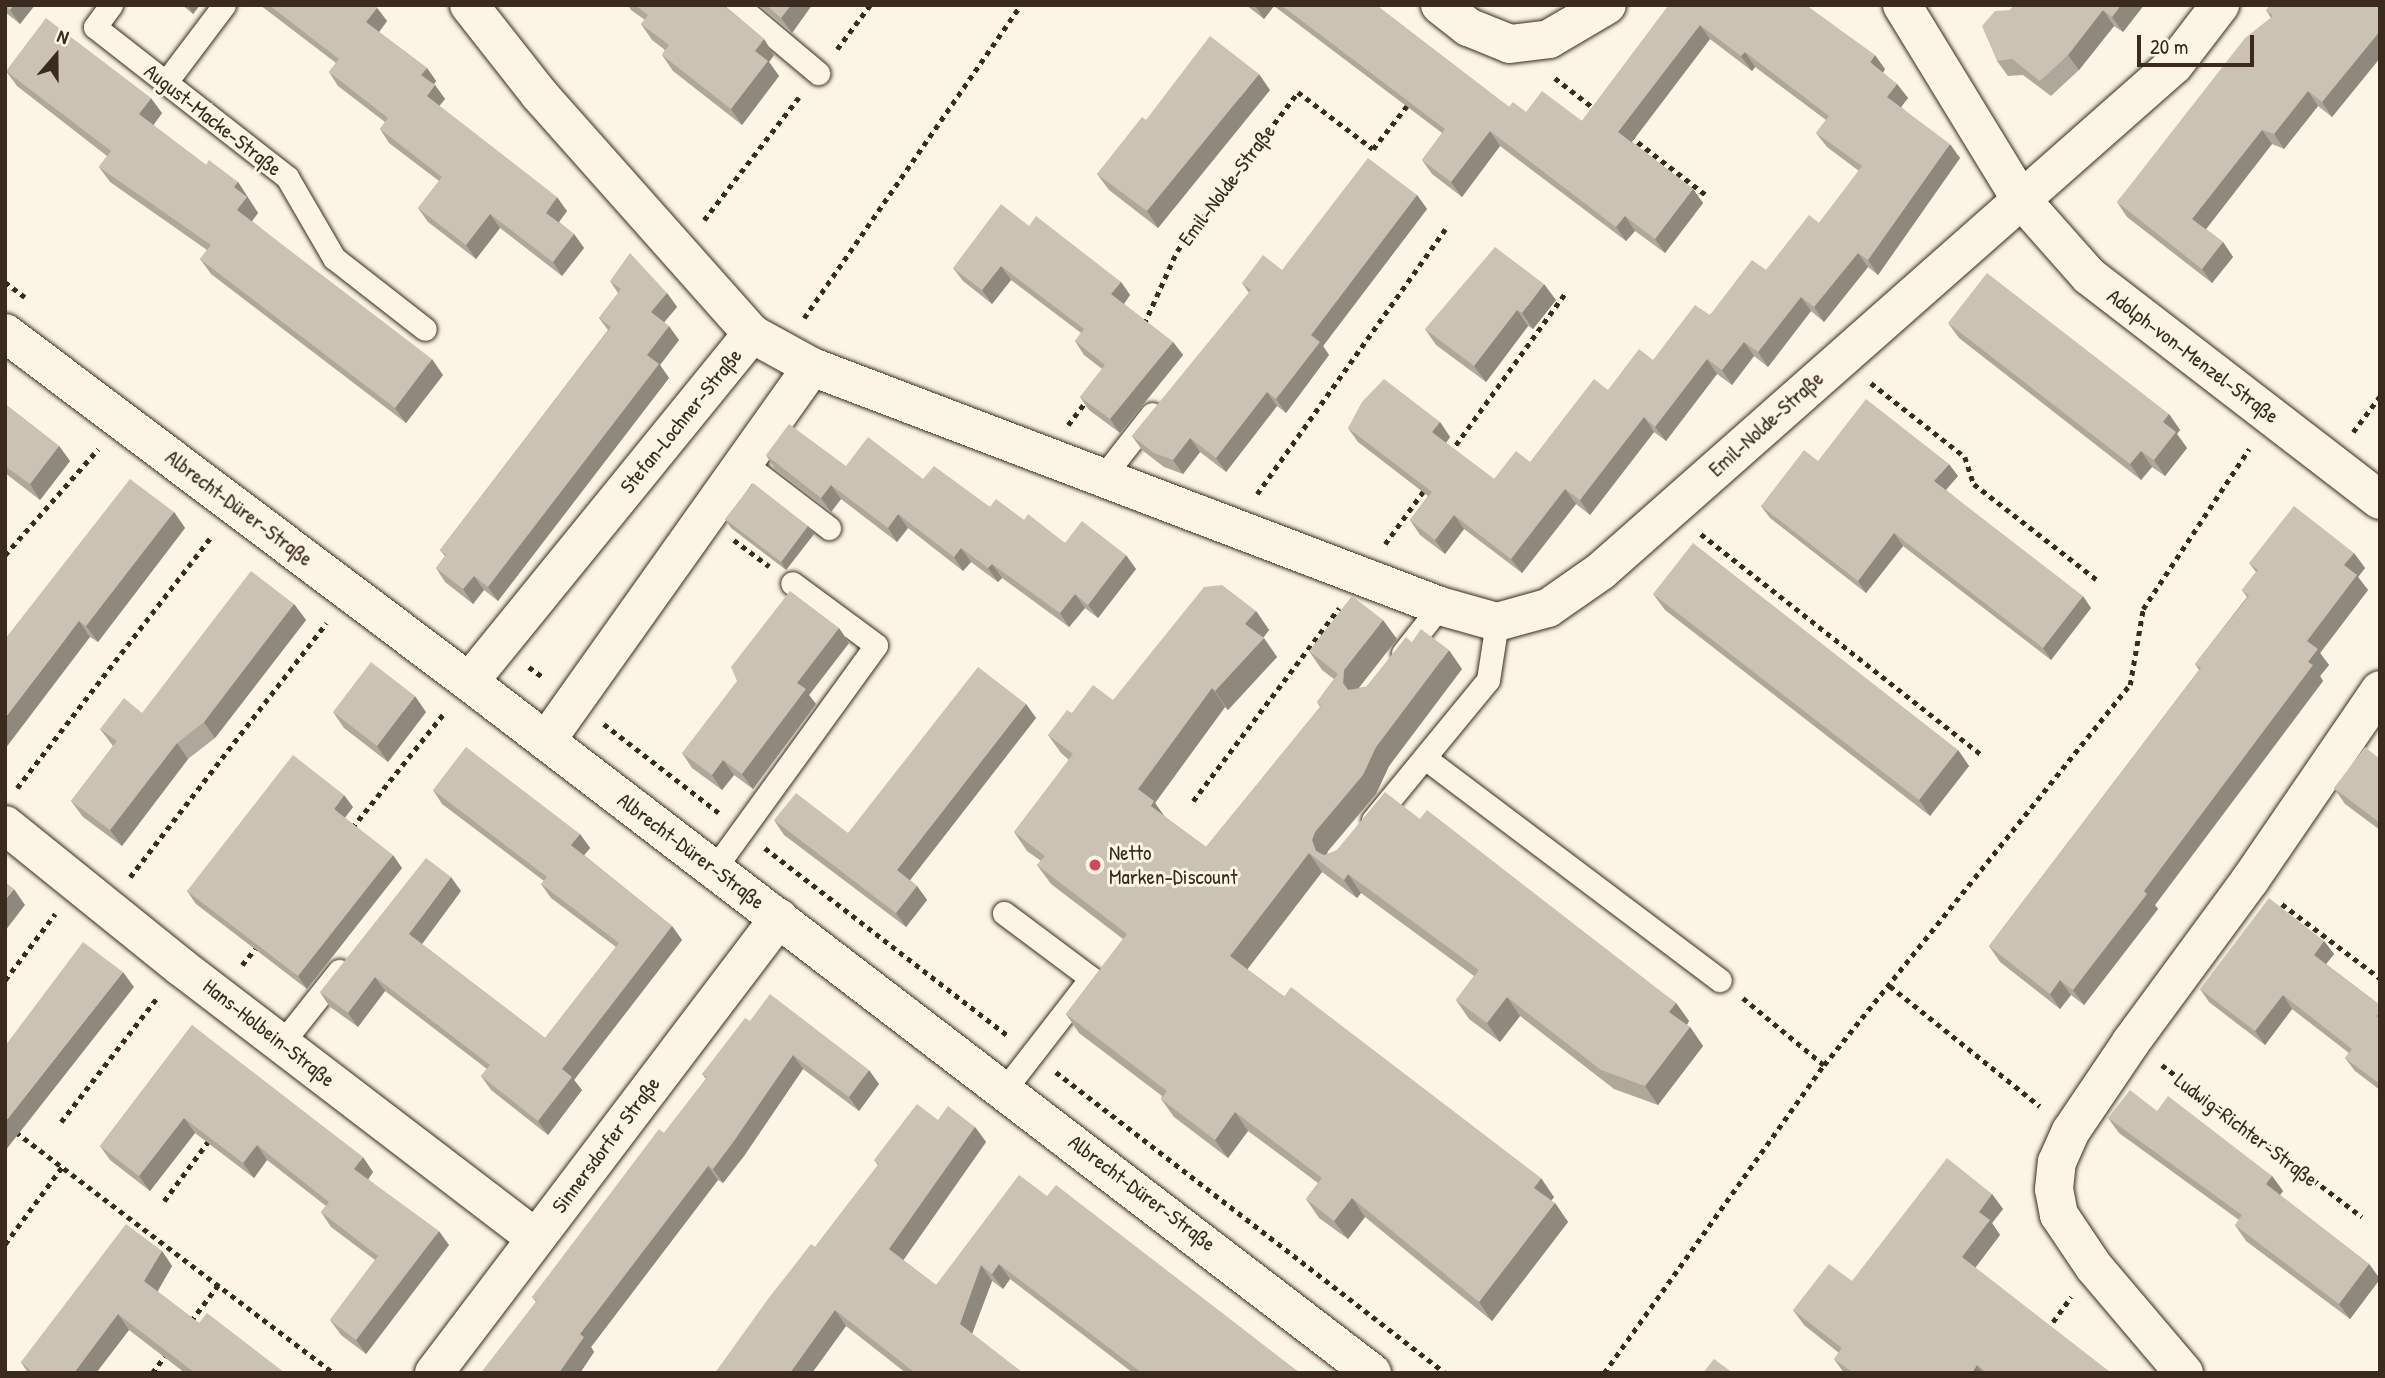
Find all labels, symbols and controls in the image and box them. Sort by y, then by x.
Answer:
north arrow [21,21,91,91]
scale bar [2140,21,2257,65]
text: N [54,22,72,50]
text: 20 m [2150,32,2188,61]
street label: August-Macke-Straße [139,59,287,181]
street label: Emil-Nolde-Straße [1173,119,1281,251]
street label: Adolph-von-Menzel-Straße [2102,283,2284,429]
street label: Stefan-Lochner-Straße [615,343,747,499]
street label: Emil-Nolde-Straße [1704,366,1828,482]
street label: Albrecht-Dürer-Straße [160,444,318,572]
street label: Albrecht-Dürer-Straße [612,787,770,915]
place label: Netto Marken-Discount [1109,840,1237,890]
marker: Netto Marken-Discount [1087,857,1103,873]
street label: Hans-Holbein-Straße [198,974,340,1092]
street label: Ludwig-Richter-Straße [2169,1068,2323,1192]
street label: Sinnersdorfer Straße [547,1072,665,1218]
street label: Albrecht-Dürer-Straße [1063,1129,1221,1257]

